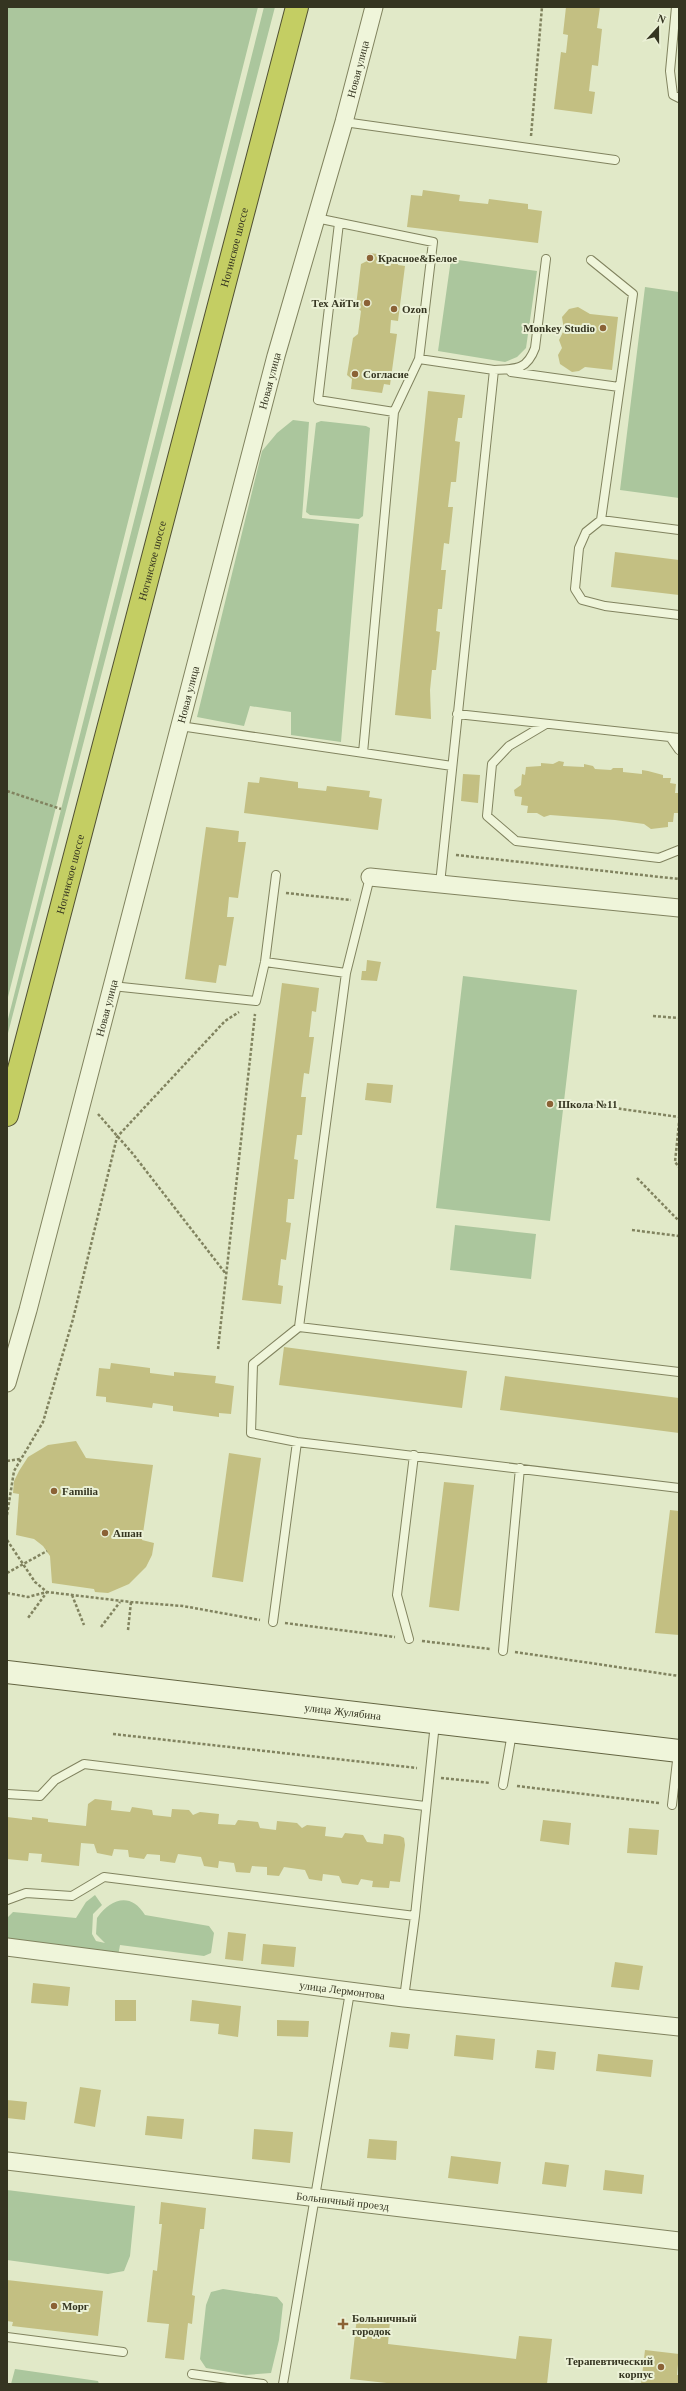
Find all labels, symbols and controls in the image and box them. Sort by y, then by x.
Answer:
north arrow [638,8,678,48]
text: N [656,12,667,26]
street label: Новая улица [345,39,371,99]
street label: Ногинское шоссе [218,206,250,288]
place label: Красное&Белое [378,252,457,264]
marker: Красное&Белое [365,253,375,263]
place label: Тех АйТи [311,297,360,309]
marker: Тех АйТи [362,298,372,308]
place label: Ozon [402,303,427,315]
marker: Ozon [389,304,399,314]
place label: Monkey Studio [523,322,595,334]
marker: Monkey Studio [598,323,608,333]
street label: Новая улица [256,351,283,411]
place label: Согласие [363,368,409,380]
marker: Согласие [350,369,360,379]
street label: Ногинское шоссе [136,519,168,602]
street label: Новая улица [175,665,201,724]
street label: Ногинское шоссе [54,833,86,915]
street label: Новая улица [93,978,120,1038]
place label: Школа №11 [558,1098,618,1110]
marker: Школа №11 [545,1099,555,1109]
place label: Familia [62,1485,99,1497]
marker: Familia [49,1486,59,1496]
place label: Ашан [113,1527,143,1539]
marker: Ашан [100,1528,110,1538]
street label: улица Жулябина [304,1701,382,1722]
street label: улица Лермонтова [299,1979,386,2002]
street label: Больничный проезд [296,2189,390,2212]
place label: Морг [62,2300,89,2312]
marker: Морг [49,2301,59,2311]
place label: Больничный городок [352,2312,417,2337]
marker: Больничный городок [337,2318,349,2330]
place label: Терапевтический корпус [566,2355,654,2380]
marker: Терапевтический корпус [656,2362,666,2372]

